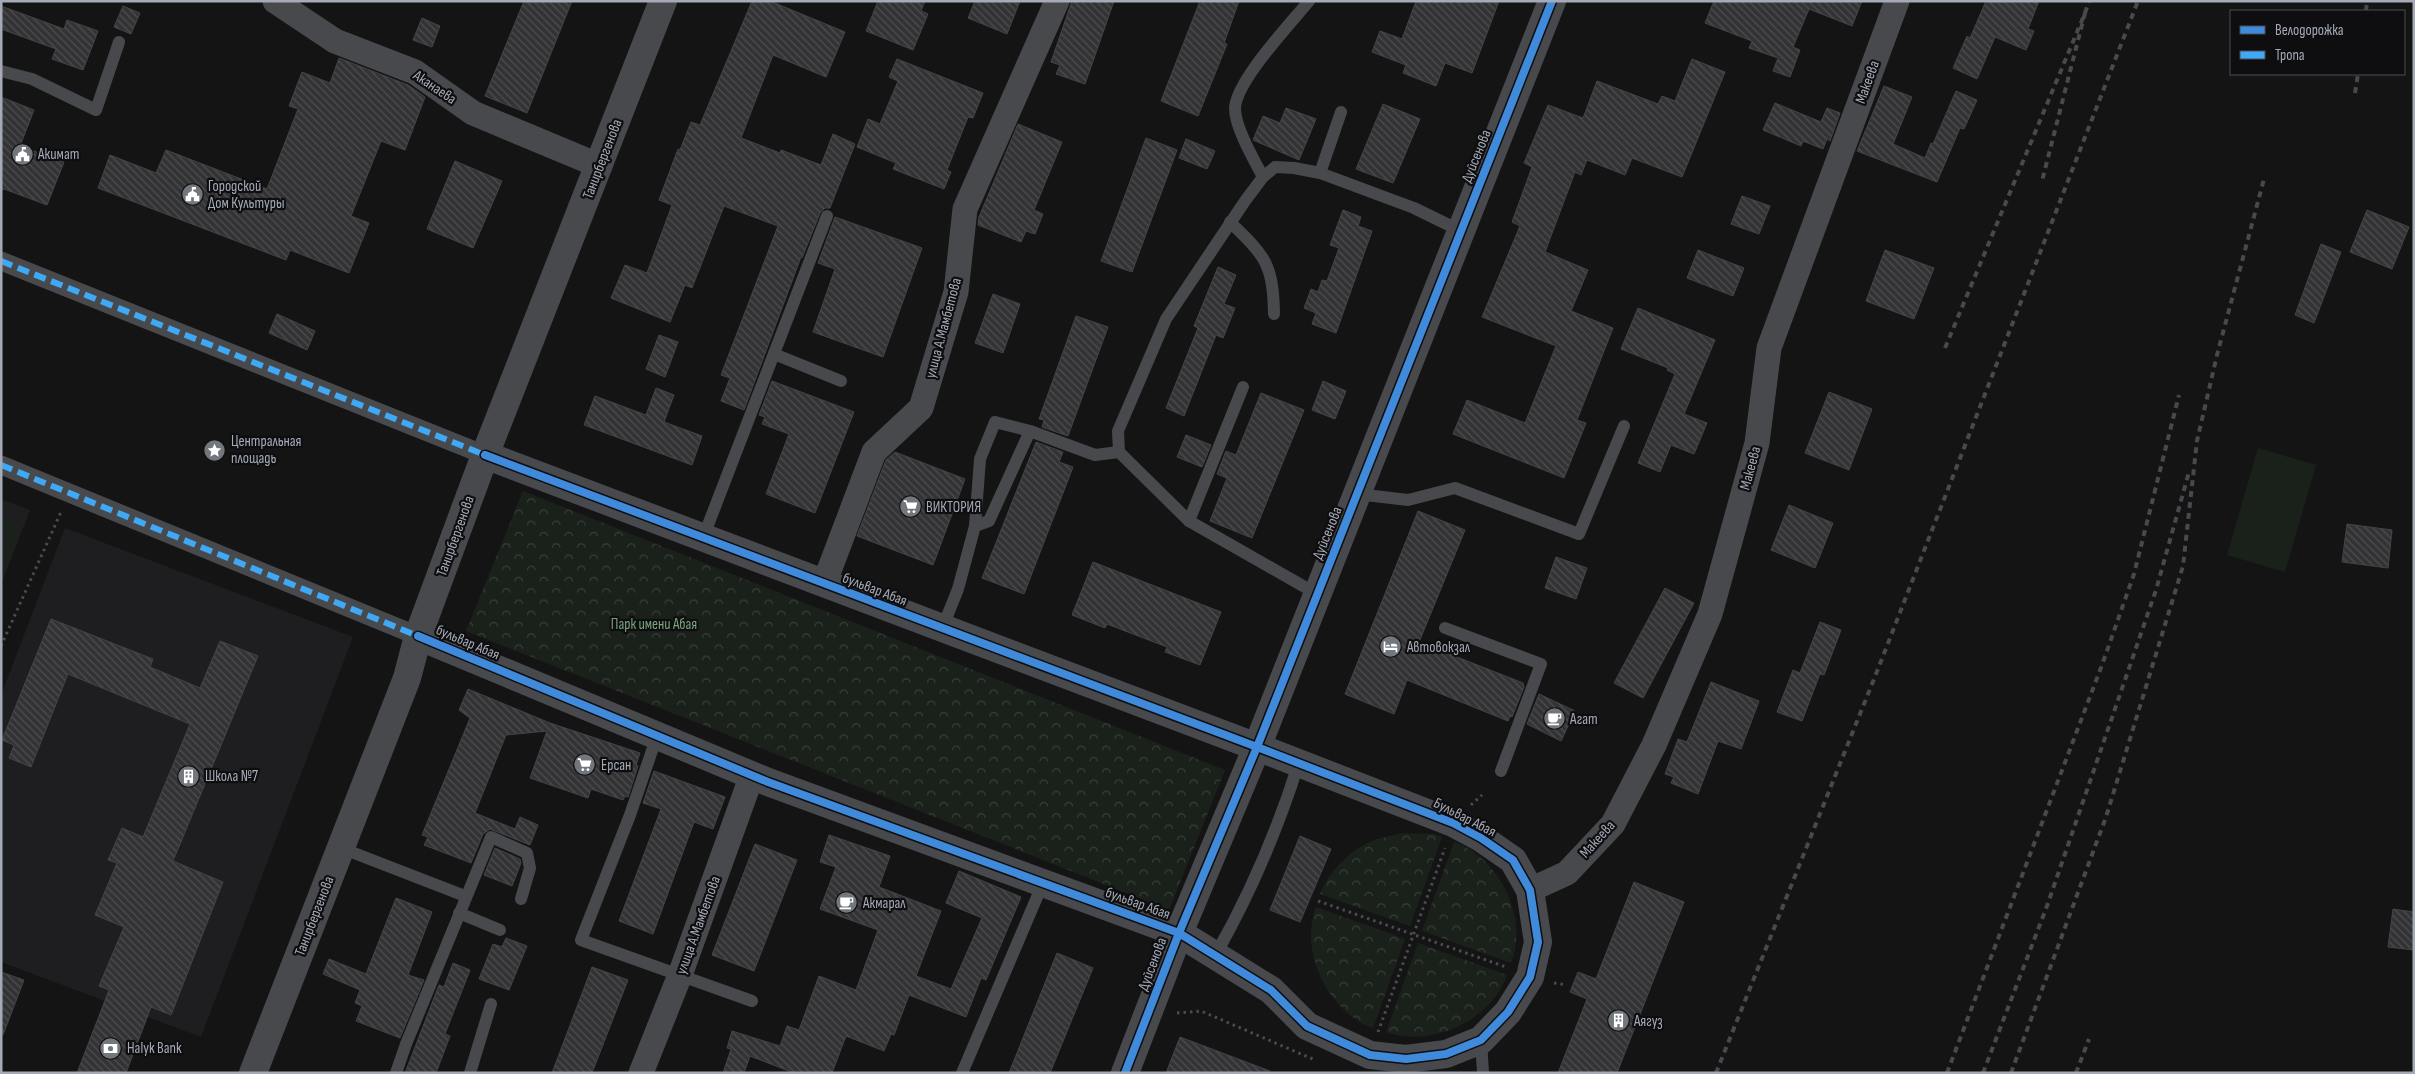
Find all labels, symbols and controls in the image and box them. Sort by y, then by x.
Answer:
legend [2230,10,2405,75]
text: Велодорожка [2275,21,2344,40]
text: Тропа [2275,46,2305,65]
street label: Макеева [1851,58,1884,106]
street label: Аканаева [409,66,460,109]
street label: Танирбергенова [579,116,626,202]
street label: Дуйсенова [1457,127,1496,185]
public building icon: Акимат [10,142,34,166]
place label: Акимат [37,145,79,164]
place label: Городской Дом Культуры [208,177,285,213]
public building icon: Городской Дом Культуры [180,183,204,207]
street label: улица А.Мамбетова [921,276,966,380]
place label: Центральная площадь [231,432,302,468]
place icon: Центральная площадь [203,438,227,462]
street label: Макеева [1736,444,1765,492]
street label: Танирбергенова [432,493,479,579]
supermarket icon: ВИКТОРИЯ [898,495,922,519]
place label: ВИКТОРИЯ [926,498,981,517]
street label: Дуйсенова [1308,504,1347,562]
street label: бульвар Абая [840,568,910,611]
park label: Парк имени Абая [611,615,697,634]
street label: бульвар Абая [433,620,503,664]
hotel icon: Автовокзал [1379,635,1403,659]
place label: Автовокзал [1406,638,1471,657]
cafe icon: Агат [1542,707,1566,731]
place label: Агат [1569,710,1598,729]
supermarket icon: Ерсан [573,753,597,777]
place label: Ерсан [601,756,631,775]
building icon: Школа №7 [177,764,201,788]
place label: Школа №7 [205,767,258,786]
street label: Бульвар Абая [1430,794,1499,841]
street label: Макеева [1576,816,1619,862]
street label: Танирбергенова [291,873,338,959]
street label: улица А.Мамбетова [672,873,725,977]
street label: бульвар Абая [1103,883,1173,924]
cafe icon: Акмарал [835,891,859,915]
place label: Акмарал [862,894,906,913]
street label: Дуйсенова [1134,935,1171,993]
building icon: Аягуз [1606,1009,1630,1033]
place label: Аягуз [1633,1012,1663,1031]
bank icon: Halyk Bank [99,1036,123,1060]
place label: Halyk Bank [127,1039,182,1058]

